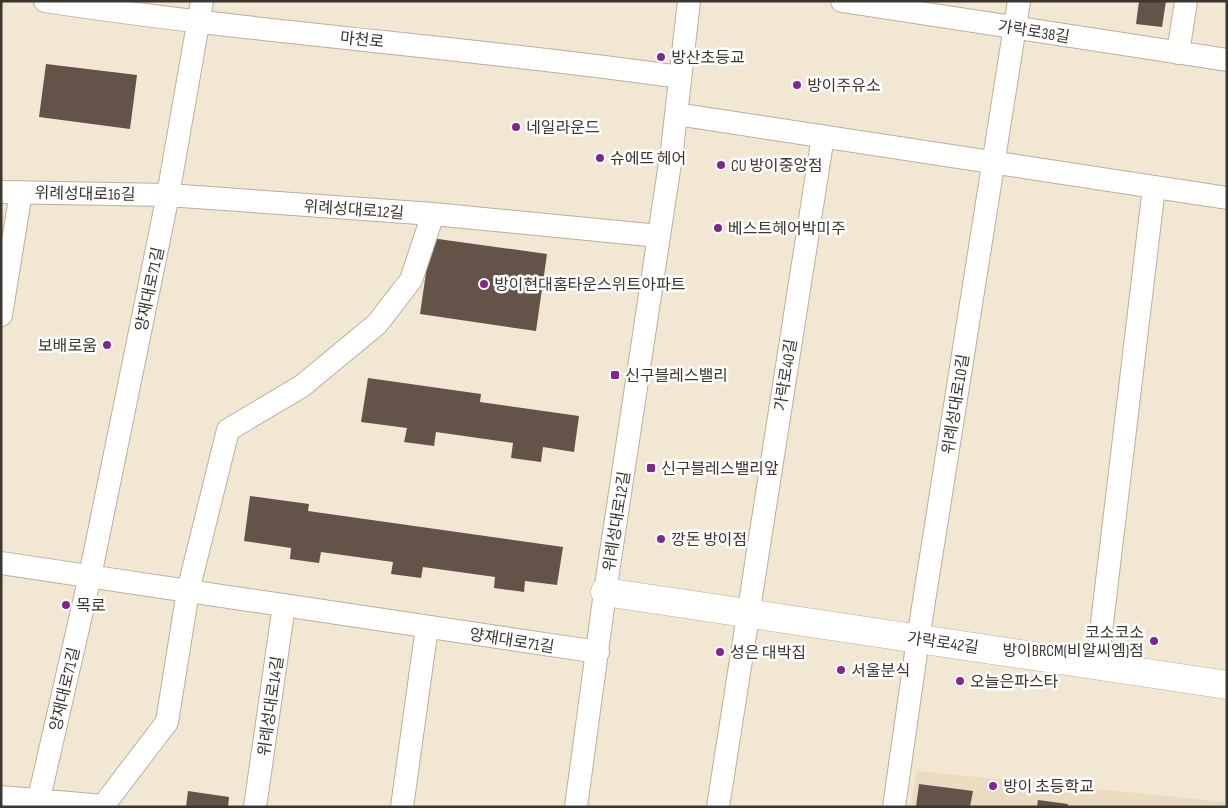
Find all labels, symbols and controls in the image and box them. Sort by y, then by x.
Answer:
street label: 가락로38길 [996,17,1071,48]
street label: 마천로 [339,29,385,52]
place label: 방산초등교 [671,49,745,68]
marker: 방산초등교 [655,51,667,63]
place label: 방이주유소 [807,77,881,96]
marker: 방이주유소 [791,79,803,91]
place label: 네일라운드 [526,119,600,138]
marker: 네일라운드 [510,121,522,133]
place label: 슈에뜨 헤어 [610,150,686,169]
marker: 슈에뜨 헤어 [594,152,606,164]
place label: CU 방이중앙점 [731,157,823,176]
marker: CU 방이중앙점 [715,159,727,171]
street label: 위례성대로16길 [34,184,136,205]
street label: 위례성대로12길 [303,198,405,223]
place label: 베스트헤어박미주 [728,220,846,239]
marker: 베스트헤어박미주 [712,222,724,234]
street label: 양재대로71길 [132,245,169,333]
place label: 방이현대홈타운스위트아파트 [494,276,685,295]
marker: 방이현대홈타운스위트아파트 [478,278,490,290]
place label: 보배로움 [38,337,97,356]
street label: 가락로40길 [771,338,802,413]
marker: 보배로움 [101,339,113,351]
street label: 위례성대로10길 [939,353,974,456]
place label: 신구블레스밸리 [625,367,728,386]
marker: 신구블레스밸리 [609,369,621,381]
place label: 신구블레스밸리앞 [661,460,779,479]
marker: 신구블레스밸리앞 [645,462,657,474]
street label: 위례성대로12길 [600,470,635,572]
place label: 깡돈 방이점 [671,531,747,550]
marker: 깡돈 방이점 [655,533,667,545]
place label: 목로 [76,597,106,616]
marker: 목로 [60,599,72,611]
place label: 코소코소 방이BRCM(비알씨엠)점 [1002,624,1144,661]
street label: 양재대로71길 [468,625,556,658]
street label: 가락로42길 [906,629,980,658]
marker: 코소코소 방이BRCM(비알씨엠)점 [1148,635,1160,647]
place label: 성은 대박집 [730,644,806,663]
street label: 양재대로71길 [47,645,84,733]
marker: 성은 대박집 [714,646,726,658]
street label: 위례성대로14길 [255,655,288,757]
place label: 서울분식 [851,662,910,681]
marker: 서울분식 [835,664,847,676]
place label: 오늘은파스타 [970,673,1059,692]
marker: 오늘은파스타 [954,675,966,687]
place label: 방이 초등학교 [1003,778,1094,797]
marker: 방이 초등학교 [987,780,999,792]

